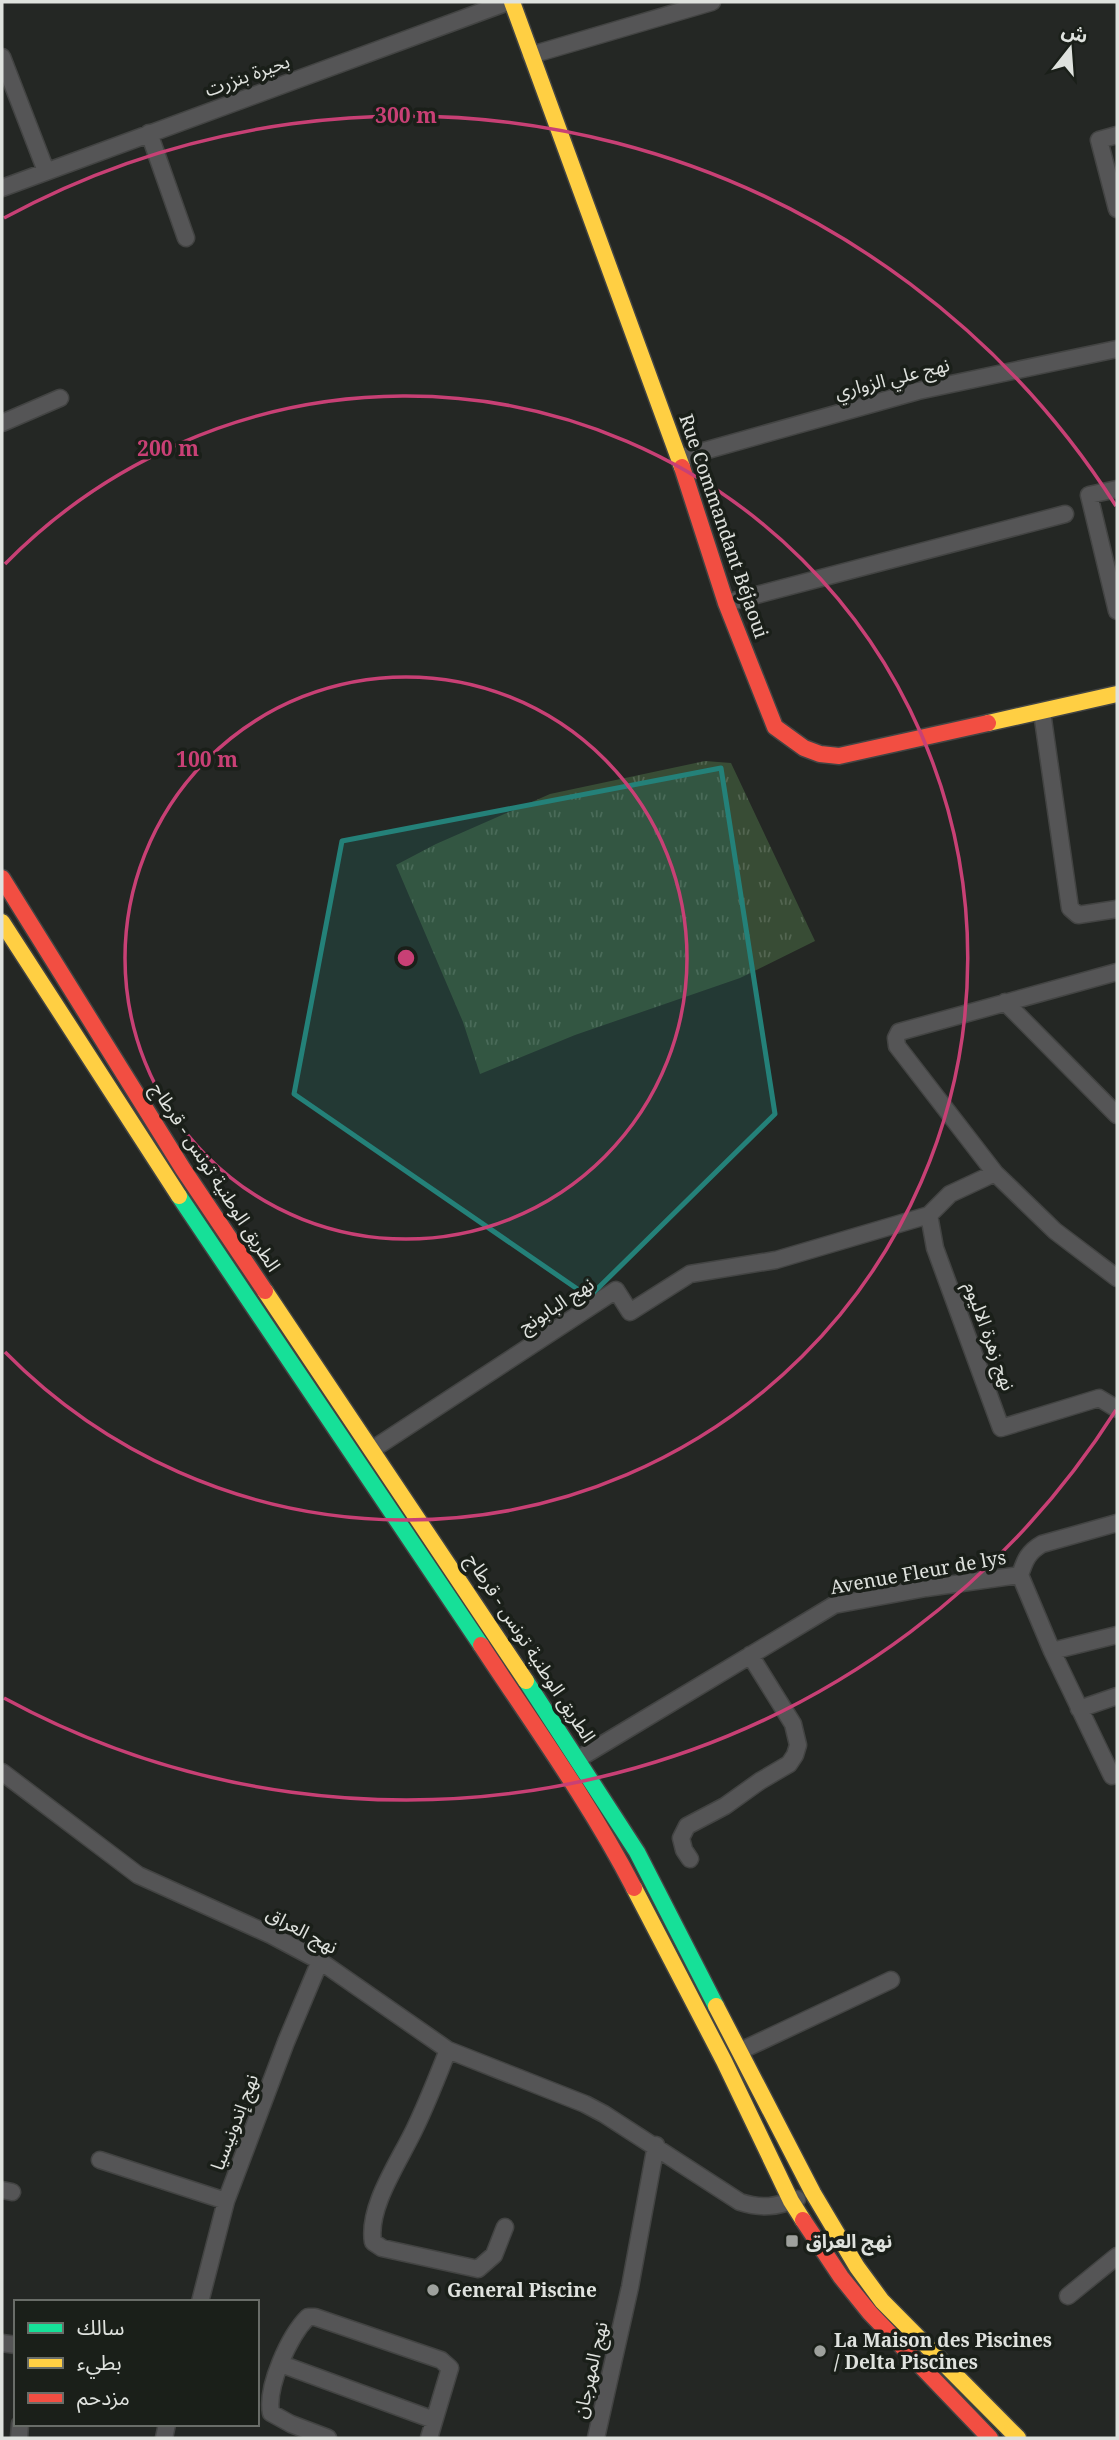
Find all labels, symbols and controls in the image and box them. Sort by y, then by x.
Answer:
north arrow [1035,14,1105,84]
text: ش [1059,17,1091,49]
street label: بحيرة بنزرت [201,48,293,102]
text: 300 m [375,101,437,129]
street label: نهج علي الزواري [832,351,953,407]
street label: Rue Commandant Béjaoui [673,410,775,642]
text: 200 m [137,434,199,462]
text: 100 m [176,745,238,773]
centre of rings [394,946,418,970]
street label: الطريق الوطنية تونس - قرطاج [144,1077,287,1277]
street label: نهج البابونج [513,1271,600,1341]
street label: نهج زهرة الاليوم [956,1278,1022,1395]
street label: Avenue Fleur de lys [828,1544,1008,1600]
street label: الطريق الوطنية تونس - قرطاج [459,1548,602,1748]
street label: نهج العراق [261,1900,342,1961]
street label: نهج إندونيسيا [204,2070,266,2175]
place label: نهج العراق [806,2228,892,2256]
marker: نهج العراق [784,2233,800,2249]
place label: General Piscine [447,2277,597,2303]
marker: General Piscine [425,2282,441,2298]
legend [14,2300,259,2426]
text: سالك [77,2313,124,2341]
street label: نهج المهرجان [566,2319,616,2421]
place label: La Maison des Piscines / Delta Piscines [834,2327,1052,2375]
marker: La Maison des Piscines / Delta Piscines [812,2343,828,2359]
text: بطيء [77,2348,122,2379]
text: مزدحم [77,2383,130,2413]

